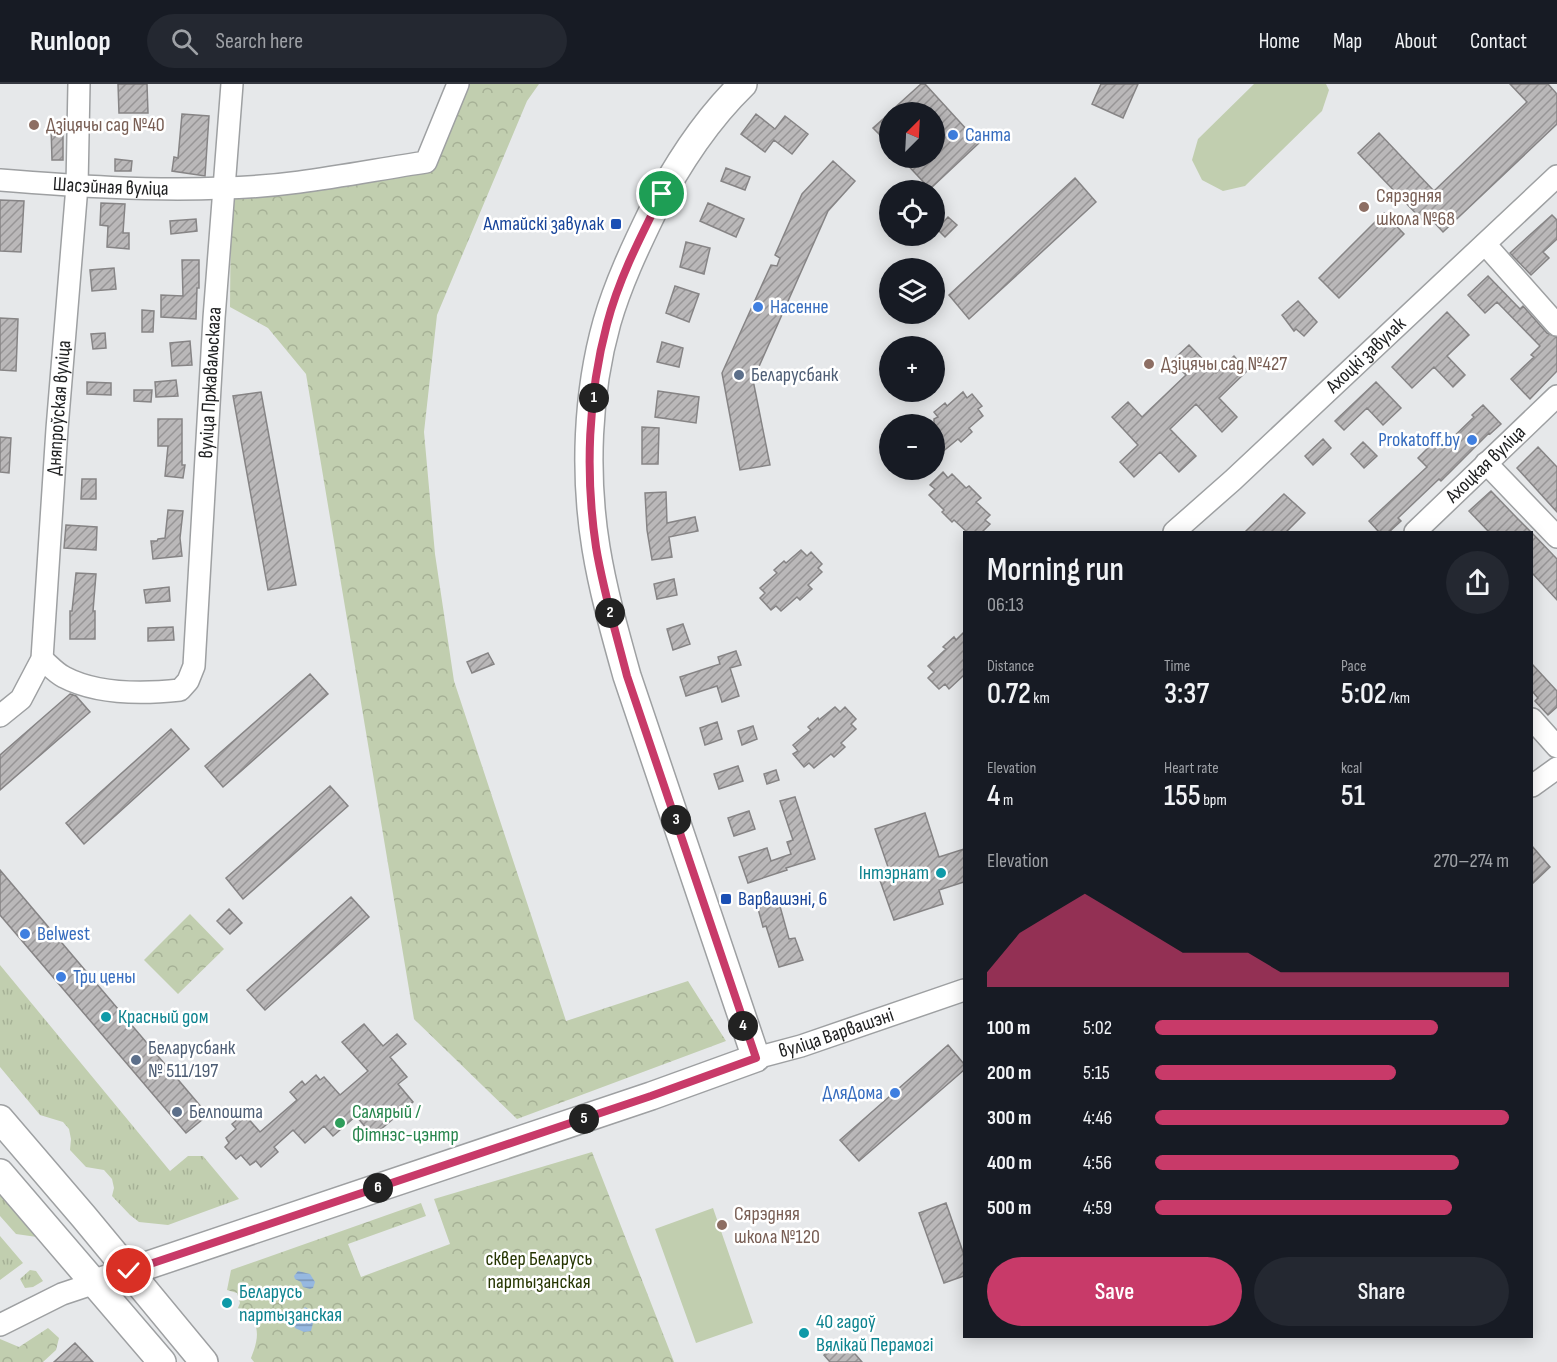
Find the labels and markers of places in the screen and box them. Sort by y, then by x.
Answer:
place label: Дзіцячы сад №40 [46,113,165,137]
marker: Дзіцячы сад №40 [27,118,41,132]
place label: Санта [965,123,1011,147]
marker: Санта [946,128,960,142]
pin [636,168,687,219]
place label: Сярэдняя школа №68 [1376,184,1455,231]
marker: Сярэдняя школа №68 [1357,200,1371,214]
place label: Алтайскі завулак [483,212,604,236]
marker: Алтайскі завулак [609,217,623,231]
place label: Насенне [770,295,829,319]
marker: Насенне [751,300,765,314]
place label: Дзіцячы сад №427 [1161,352,1287,376]
marker: Дзіцячы сад №427 [1142,357,1156,371]
place label: Беларусбанк [751,363,839,387]
marker: Беларусбанк [732,368,746,382]
pin: 1 [579,383,609,413]
place label: Prokatoff.by [1378,428,1460,452]
marker: Prokatoff.by [1465,433,1479,447]
pin: 2 [595,598,625,628]
pin: 3 [661,805,691,835]
place label: Інтэрнат [859,861,929,885]
marker: Інтэрнат [934,866,948,880]
place label: Варвашэні, 6 [738,887,827,911]
marker: Варвашэні, 6 [719,892,733,906]
place label: Belwest [37,922,90,946]
marker: Belwest [18,927,32,941]
place label: Три цены [73,965,136,989]
marker: Три цены [54,970,68,984]
place label: Красный дом [118,1005,208,1029]
marker: Красный дом [99,1010,113,1024]
pin: 4 [728,1011,758,1041]
place label: Беларусбанк № 511/197 [148,1036,236,1083]
marker: Беларусбанк № 511/197 [129,1053,143,1067]
place label: ДляДома [823,1081,883,1105]
marker: ДляДома [888,1086,902,1100]
place label: Белпошта [189,1100,263,1124]
place label: Салярый / Фітнэс-цэнтр [352,1100,459,1147]
pin: 5 [569,1104,599,1134]
marker: Белпошта [170,1105,184,1119]
marker: Салярый / Фітнэс-цэнтр [333,1116,347,1130]
pin: 6 [363,1173,393,1203]
place label: Сярэдняя школа №120 [734,1202,820,1249]
marker: Сярэдняя школа №120 [715,1218,729,1232]
pin [103,1245,154,1296]
place label: Беларусь партызанская [239,1280,342,1327]
marker: Беларусь партызанская [220,1296,234,1310]
place label: 40 гадоў Вялікай Перамогі [816,1310,934,1357]
marker: 40 гадоў Вялікай Перамогі [797,1326,811,1340]

